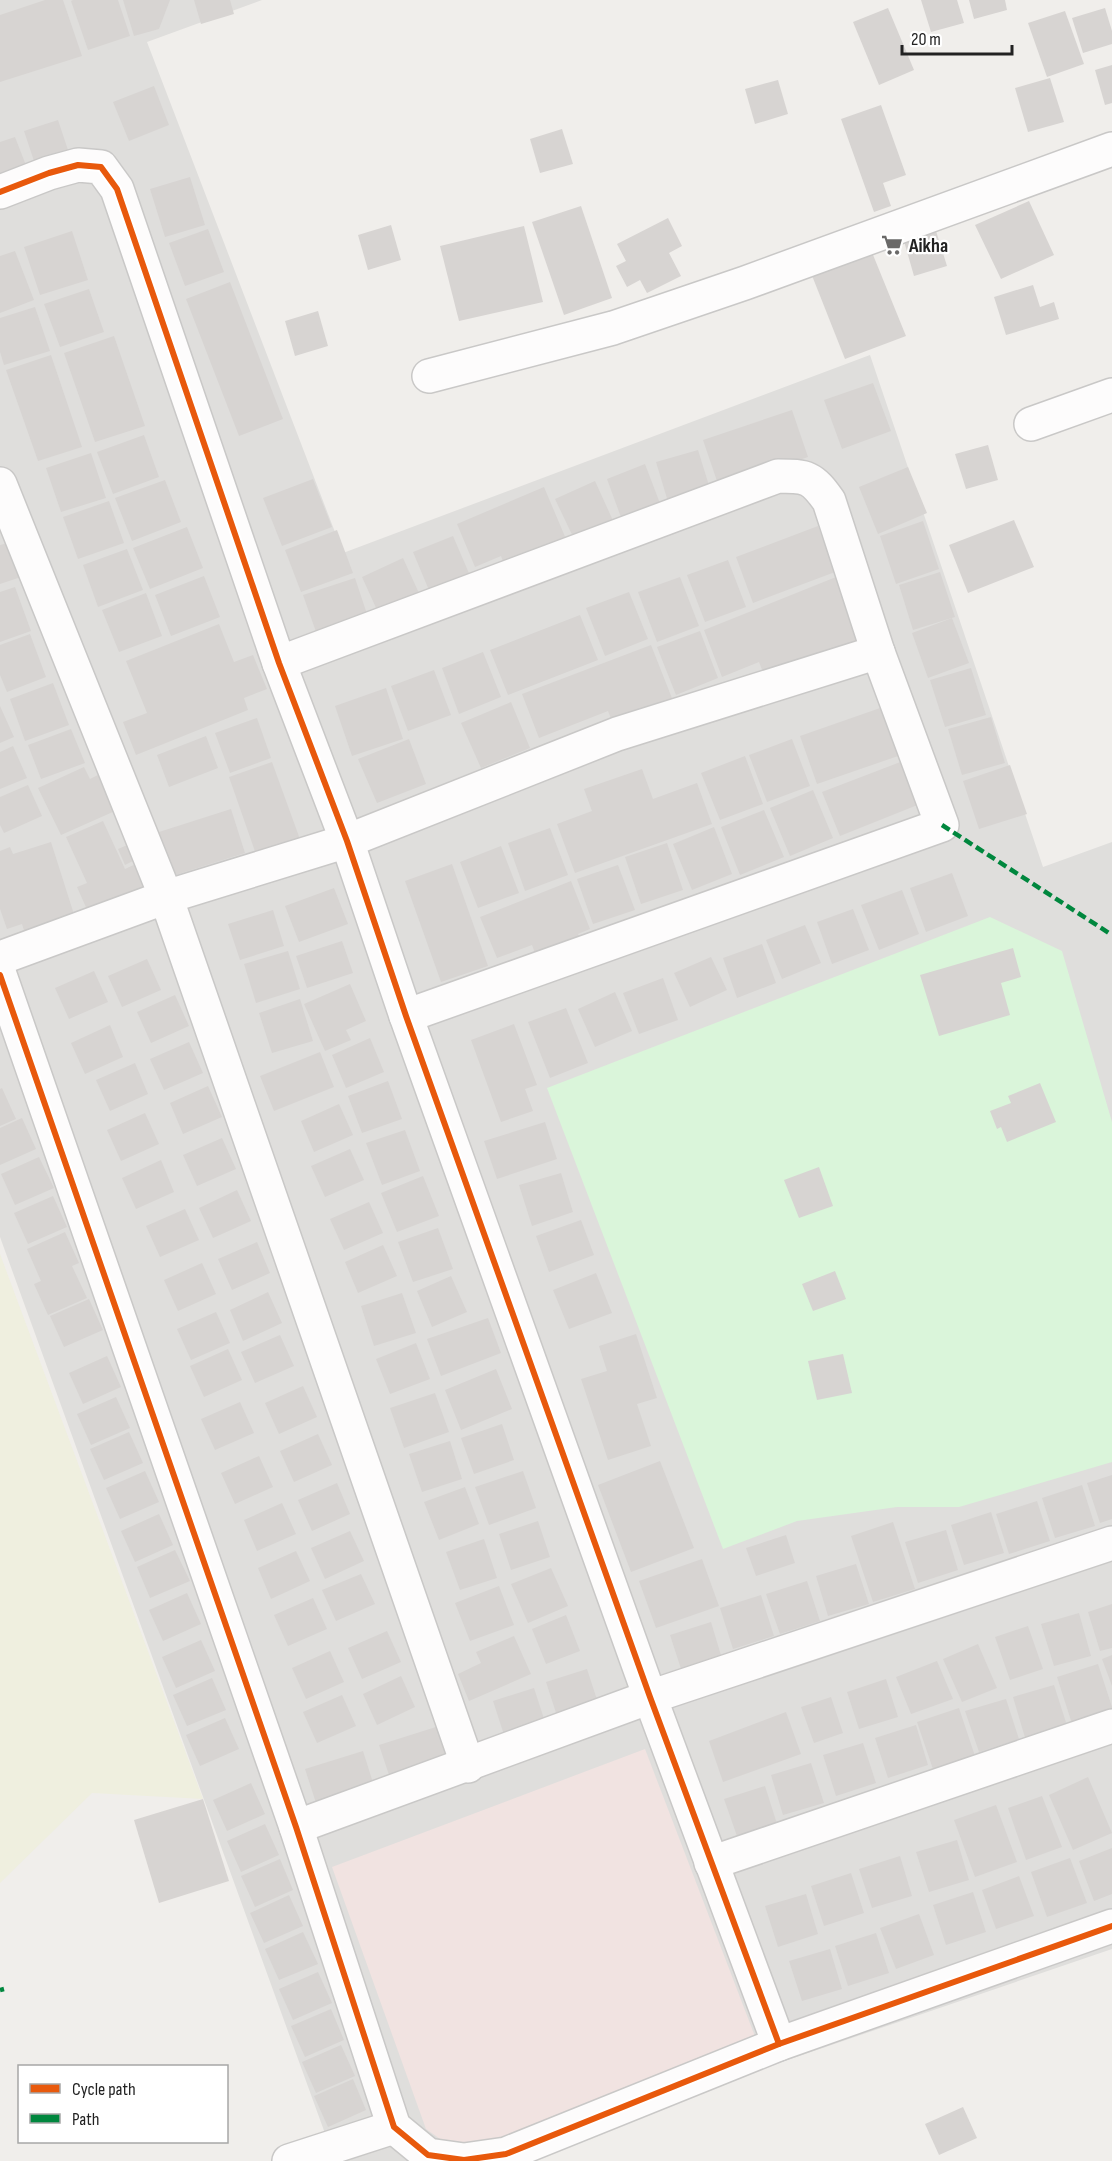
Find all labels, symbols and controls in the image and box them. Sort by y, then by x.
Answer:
scale bar [902,18,1012,56]
text: 20 m [911,29,941,50]
supermarket icon: Aikha [880,233,904,257]
place label: Aikha [908,234,948,258]
legend [18,2065,228,2143]
text: Cycle path [72,2079,136,2100]
text: Path [72,2109,100,2130]

